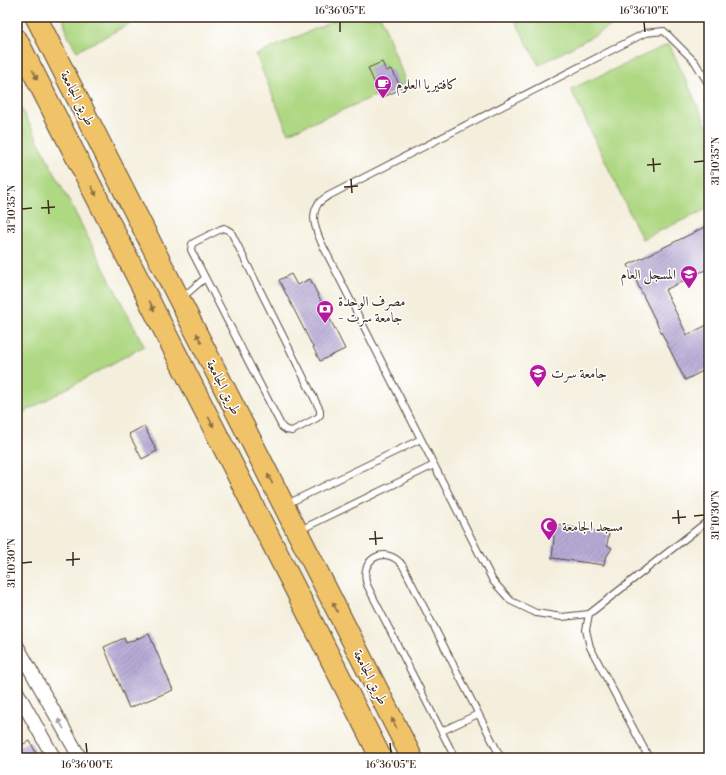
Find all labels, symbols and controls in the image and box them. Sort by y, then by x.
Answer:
text: 16°36'05"E [315,5,365,17]
text: 16°36'10"E [620,5,669,17]
street label: طريق الجامعة [56,68,99,129]
one-way arrow [31,69,38,80]
cafe icon: كافتيريا العلوم [373,74,393,99]
place label: كافتيريا العلوم [396,76,458,97]
text: 31°10'35"N [710,136,722,185]
text: 31°10'35"N [6,184,18,233]
one-way arrow [90,185,97,196]
school or university icon: المسجل العام [679,264,699,289]
place label: المسجل العام [621,266,676,287]
place label: مصرف الوحدة - جامعة سرت [338,293,406,327]
bank icon: مصرف الوحدة - جامعة سرت [315,299,335,324]
one-way arrow [149,301,156,312]
one-way arrow [196,332,202,343]
street label: طريق الجامعة [202,357,245,418]
school or university icon: جامعة سرت [528,363,548,388]
place label: جامعة سرت [551,365,607,383]
one-way arrow [208,417,214,428]
one-way arrow [267,473,273,485]
text: 31°10'30"N [710,490,722,540]
mosque icon: مسجد الجامعة [539,516,559,541]
place label: مسجد الجامعة [562,518,623,536]
text: 31°10'30"N [6,538,18,588]
one-way arrow [332,602,339,613]
street label: طريق الجامعة [349,647,392,708]
one-way arrow [391,717,397,729]
one-way arrow [58,718,65,730]
text: 16°36'00"E [61,759,113,771]
text: 16°36'05"E [366,759,416,771]

